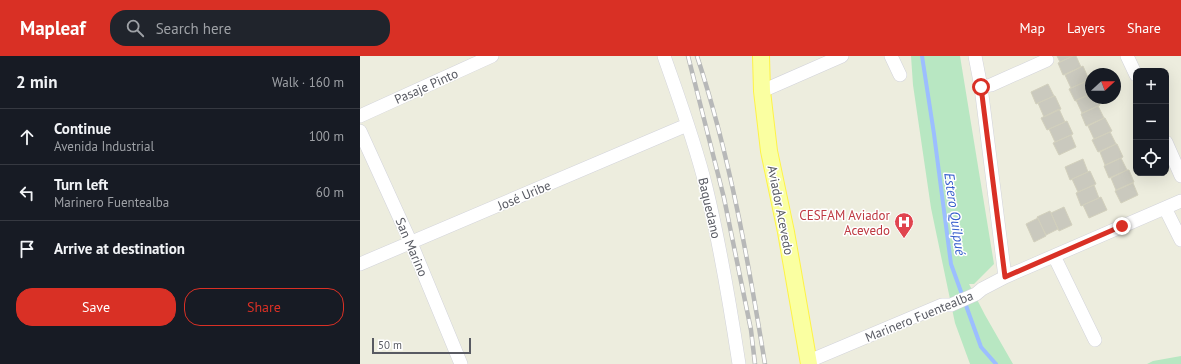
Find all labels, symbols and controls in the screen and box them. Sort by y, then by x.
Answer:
search box [110,10,390,46]
text: Mapleaf [20,16,86,40]
icon: search [124,17,146,39]
text: Search here [156,19,231,38]
text: Map [1019,19,1045,37]
text: Layers [1067,19,1105,37]
text: Share [1127,19,1161,37]
street label: Pasaje Pinto [392,65,461,108]
north arrow [1085,68,1121,104]
map controls [1133,68,1169,176]
button: + [1133,68,1169,104]
text: 2 min [16,71,57,93]
text: Walk · 160 m [272,74,344,91]
route start [972,78,990,96]
button: − [1133,104,1169,140]
text: Continue [54,119,111,138]
icon: ahead [16,126,38,148]
text: 100 m [309,128,344,145]
text: Avenida Industrial [54,138,154,155]
button: locate [1133,140,1169,176]
street label: Aviador Acevedo [764,164,798,256]
water label: Estero Quilpué [940,172,970,257]
text: Turn left [54,175,108,194]
street label: Baquedano [694,176,725,240]
street label: José Uribe [494,177,553,215]
icon: left [16,182,38,204]
text: 60 m [316,184,344,201]
text: Marinero Fuentealba [54,194,169,211]
place label: CESFAM Aviador Acevedo [799,207,891,239]
hospital icon: CESFAM Aviador Acevedo [893,211,915,239]
street label: San Marino [391,215,432,279]
route end [1113,217,1131,235]
icon: arrive [16,238,38,260]
text: Arrive at destination [54,239,185,258]
street label: Marinero Fuentealba [863,287,976,346]
button: Save [16,288,176,326]
button: Share [184,288,344,326]
scale bar [372,336,471,355]
text: 50 m [378,338,402,352]

